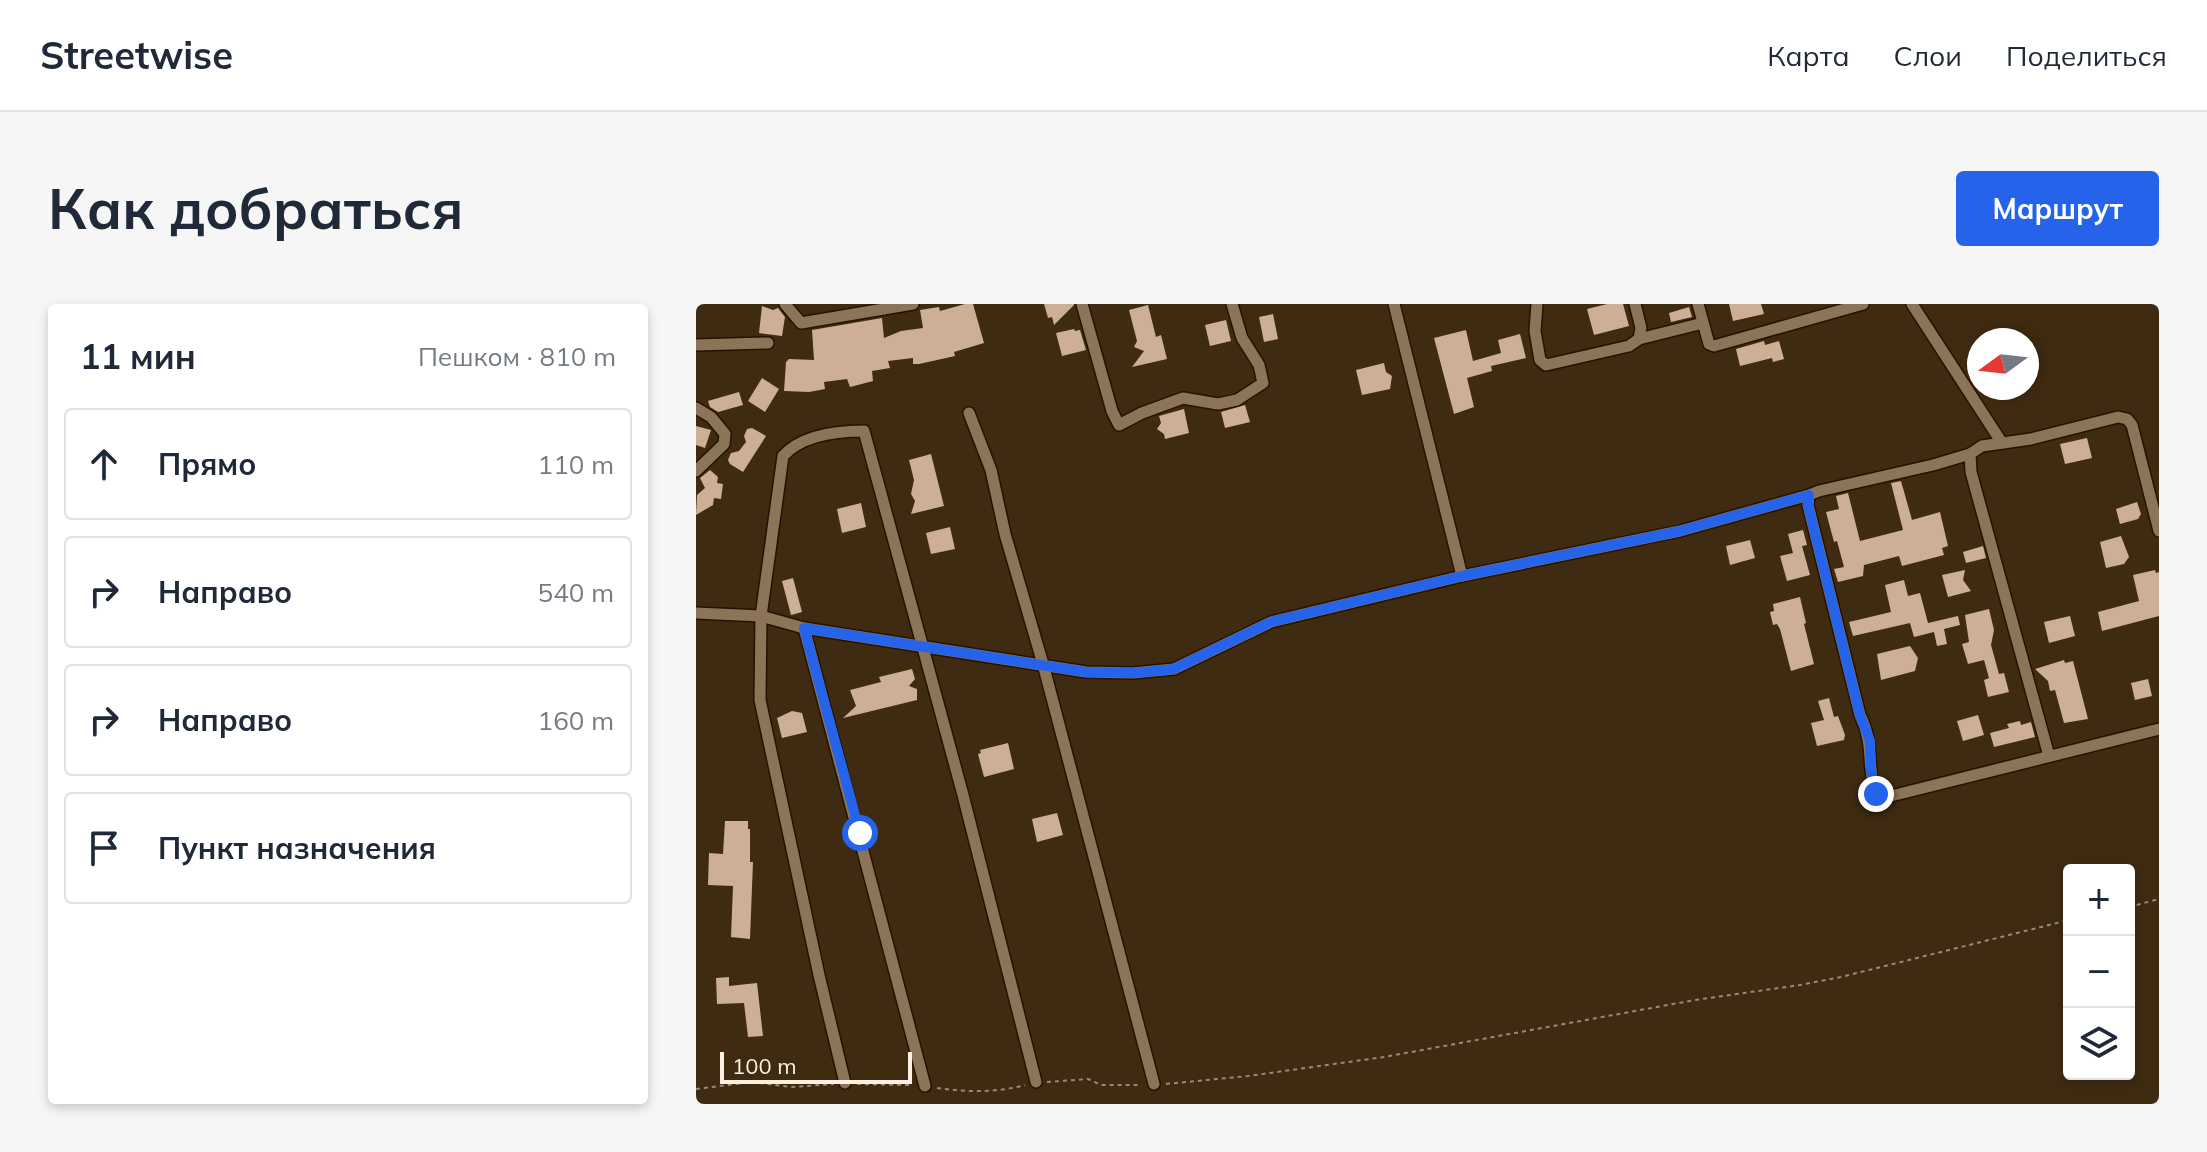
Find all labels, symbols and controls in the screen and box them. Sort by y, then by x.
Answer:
text: Streetwise [40,31,233,79]
text: Карта [1767,38,1850,73]
text: Слои [1894,38,1962,73]
text: Поделиться [2006,38,2167,73]
button: Маршрут [1956,171,2159,246]
text: Как добраться [48,173,463,243]
north arrow [1967,328,2039,400]
text: 11 мин [80,335,196,378]
text: Пешком · 810 m [418,340,616,373]
icon: ahead [82,442,126,486]
text: Прямо [158,445,256,483]
text: 110 m [538,448,614,481]
icon: right [82,570,126,614]
text: Направо [158,573,292,611]
text: 540 m [538,576,614,609]
icon: right [82,698,126,742]
text: Направо [158,701,292,739]
text: 160 m [538,704,614,737]
route end [1858,776,1894,812]
route start [842,815,878,851]
icon: arrive [82,826,126,870]
text: Пункт назначения [158,829,436,867]
map controls [2063,864,2135,1080]
button: + [2063,864,2135,936]
button: − [2063,936,2135,1008]
button: layers [2063,1008,2135,1080]
scale bar [720,1048,912,1084]
text: 100 m [732,1052,797,1080]

